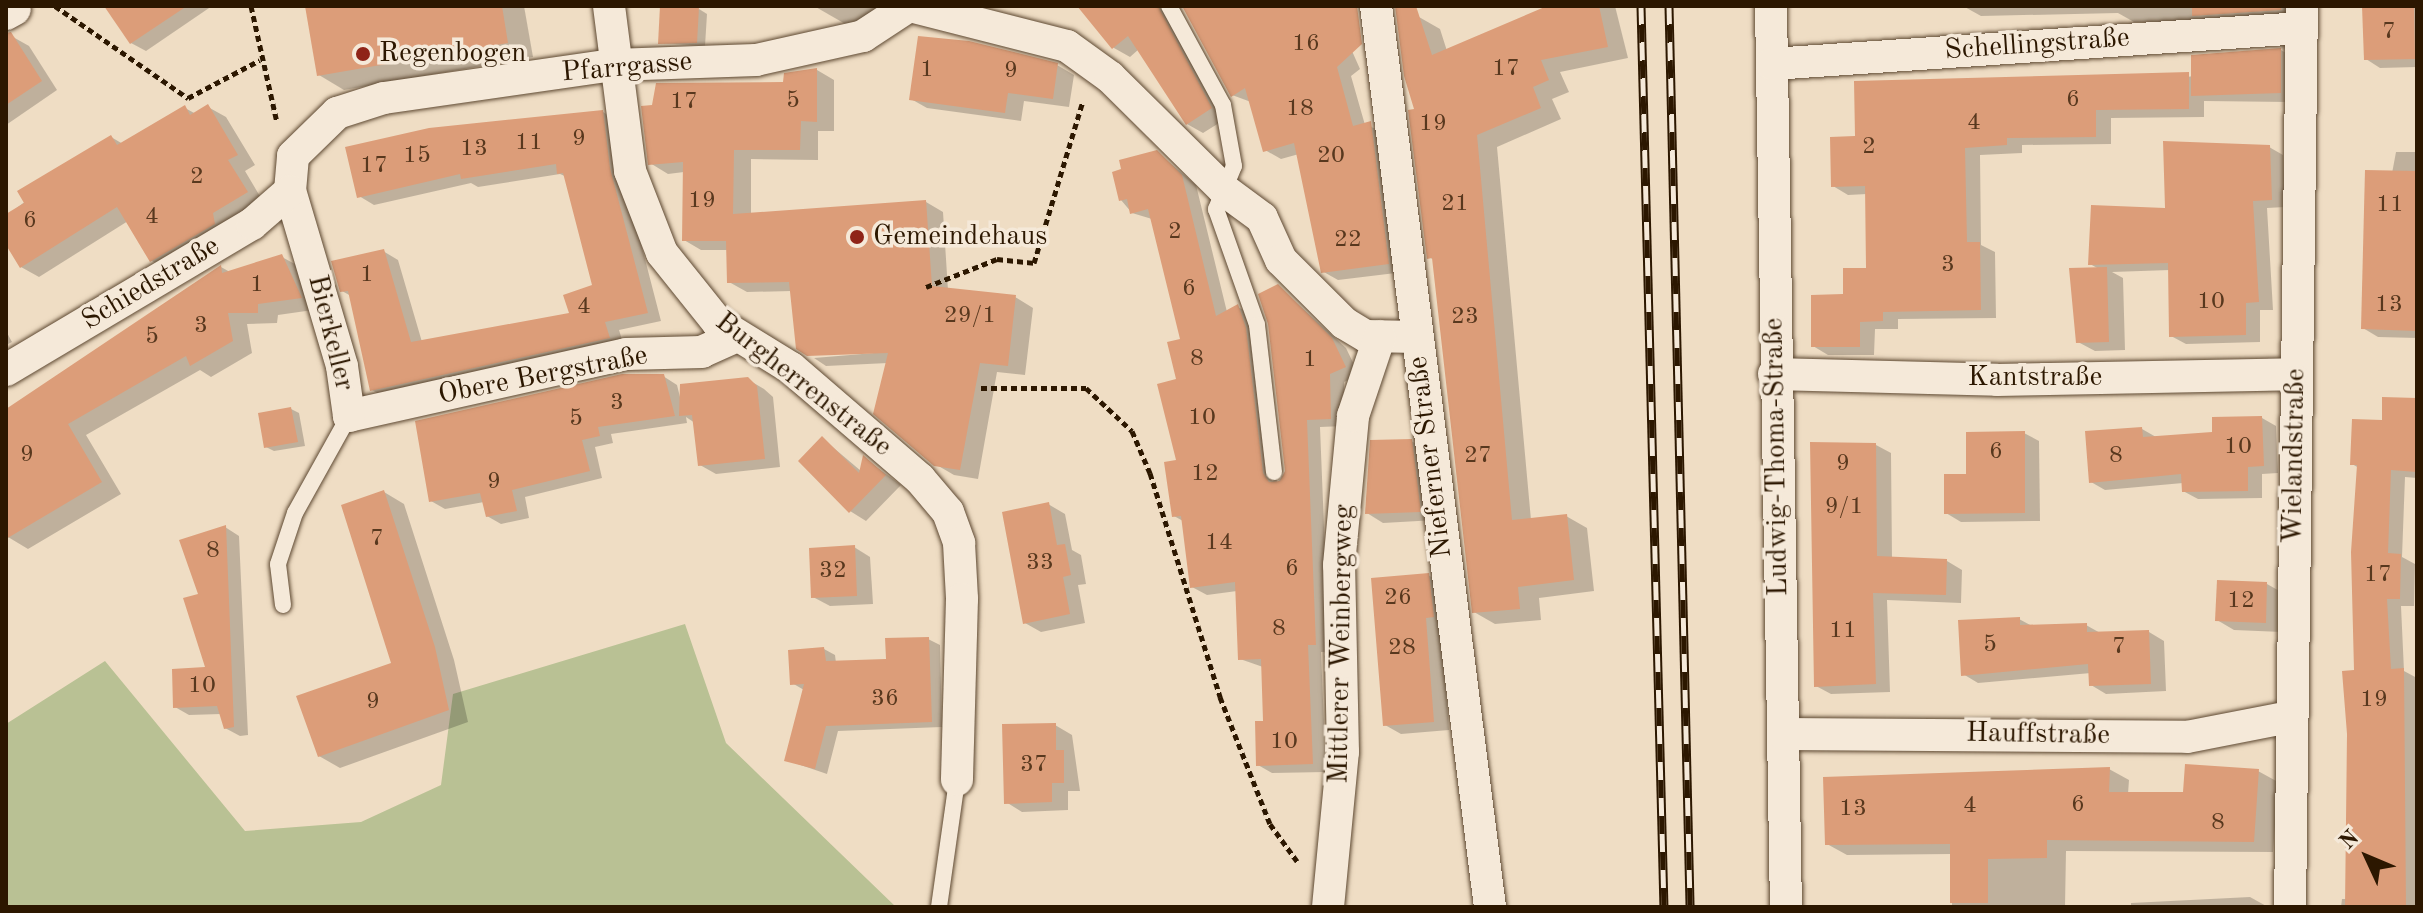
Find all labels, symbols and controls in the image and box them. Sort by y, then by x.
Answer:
house number: 7 [2382,19,2396,47]
street label: Schellingstraße [1943,22,2131,68]
house number: 16 [1292,31,1320,59]
place label: Regenbogen [379,37,526,71]
marker: Regenbogen [354,45,372,63]
street label: Pfarrgasse [560,46,694,90]
house number: 17 [1492,56,1520,84]
house number: 1 [920,57,934,85]
house number: 9 [1004,58,1018,86]
house number: 6 [2066,87,2080,115]
house number: 5 [786,88,800,116]
house number: 17 [670,89,698,117]
house number: 18 [1286,96,1314,124]
house number: 4 [1967,110,1981,138]
house number: 19 [1419,111,1447,139]
house number: 9 [572,126,586,154]
house number: 11 [515,130,543,158]
house number: 2 [1862,134,1876,162]
house number: 13 [460,136,488,164]
house number: 15 [403,143,431,171]
house number: 20 [1317,143,1345,171]
house number: 17 [360,153,388,181]
house number: 2 [190,164,204,192]
house number: 19 [688,188,716,216]
house number: 21 [1441,191,1469,219]
house number: 11 [2376,192,2404,220]
house number: 4 [145,204,159,232]
house number: 6 [23,208,37,236]
house number: 2 [1168,219,1182,247]
place label: Gemeindehaus [873,220,1047,254]
house number: 22 [1334,227,1362,255]
marker: Gemeindehaus [848,228,866,246]
street label: Schiedstraße [76,230,226,338]
house number: 3 [1941,252,1955,280]
house number: 1 [360,262,374,290]
house number: 1 [250,272,264,300]
street label: Bierkeller [299,272,361,394]
house number: 6 [1182,276,1196,304]
house number: 10 [2197,289,2225,317]
house number: 13 [2375,292,2403,320]
house number: 4 [577,294,591,322]
house number: 29/1 [944,303,996,331]
house number: 23 [1451,304,1479,332]
street label: Burgherrenstraße [708,306,898,464]
house number: 3 [194,313,208,341]
street label: Ludwig-Thoma-Straße [1758,317,1796,597]
house number: 5 [145,324,159,352]
street label: Obere Bergstraße [435,339,651,413]
house number: 8 [1190,346,1204,374]
house number: 1 [1303,347,1317,375]
street label: Nieferner Straße [1402,354,1460,560]
street label: Kantstraße [1968,361,2102,395]
street label: Wielandstraße [2277,368,2313,544]
house number: 3 [610,390,624,418]
house number: 10 [1188,405,1216,433]
house number: 5 [569,406,583,434]
house number: 10 [2224,434,2252,462]
house number: 6 [1989,439,2003,467]
house number: 9 [20,442,34,470]
house number: 27 [1464,443,1492,471]
house number: 8 [2109,443,2123,471]
house number: 9 [1836,451,1850,479]
house number: 12 [1191,461,1219,489]
house number: 9 [487,469,501,497]
house number: 9/1 [1825,494,1863,522]
street label: Mittlerer Weinbergweg [1323,504,1361,784]
house number: 7 [370,526,384,554]
house number: 14 [1205,530,1233,558]
house number: 8 [206,538,220,566]
house number: 33 [1026,550,1054,578]
house number: 6 [1285,556,1299,584]
house number: 32 [819,558,847,586]
house number: 17 [2364,562,2392,590]
house number: 26 [1384,585,1412,613]
house number: 12 [2227,588,2255,616]
house number: 8 [1272,616,1286,644]
house number: 11 [1829,618,1857,646]
house number: 5 [1983,632,1997,660]
house number: 7 [2112,634,2126,662]
house number: 28 [1388,635,1416,663]
house number: 10 [188,673,216,701]
house number: 36 [871,686,899,714]
house number: 19 [2360,687,2388,715]
house number: 9 [366,689,380,717]
street label: Hauffstraße [1966,717,2110,753]
house number: 10 [1270,729,1298,757]
house number: 37 [1020,752,1048,780]
house number: 6 [2071,792,2085,820]
house number: 4 [1963,793,1977,821]
house number: 13 [1839,796,1867,824]
house number: 8 [2211,810,2225,838]
north arrow [2327,817,2407,897]
text: N [2336,827,2363,854]

